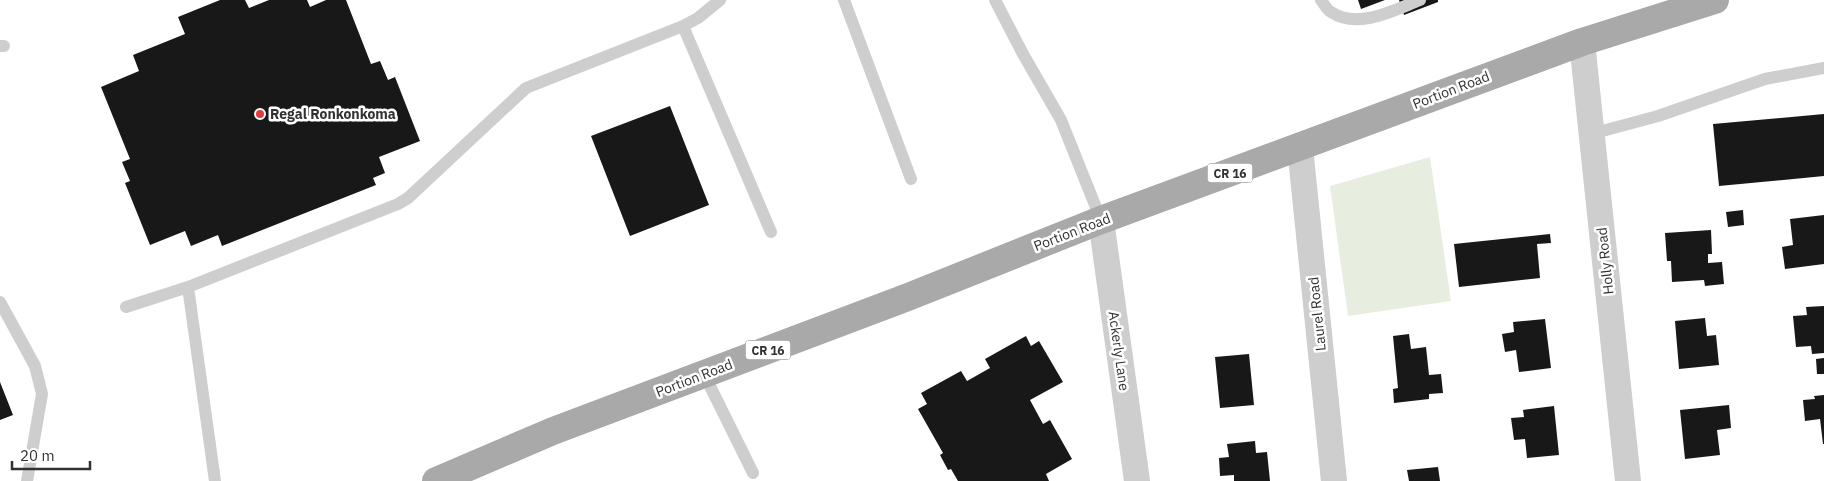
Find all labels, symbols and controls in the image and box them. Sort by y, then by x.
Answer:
street label: Portion Road [1410,67,1492,113]
place label: Regal Ronkonkoma [270,105,396,123]
marker: Regal Ronkonkoma [254,108,266,120]
road number: CR 16 [1208,164,1252,182]
street label: Portion Road [1031,209,1113,255]
street label: Holly Road [1593,226,1617,296]
street label: Laurel Road [1304,276,1330,352]
street label: Ackerly Lane [1105,310,1134,392]
road number: CR 16 [746,340,790,360]
street label: Portion Road [653,355,735,401]
scale bar [12,438,90,470]
text: 20 m [20,446,55,465]

